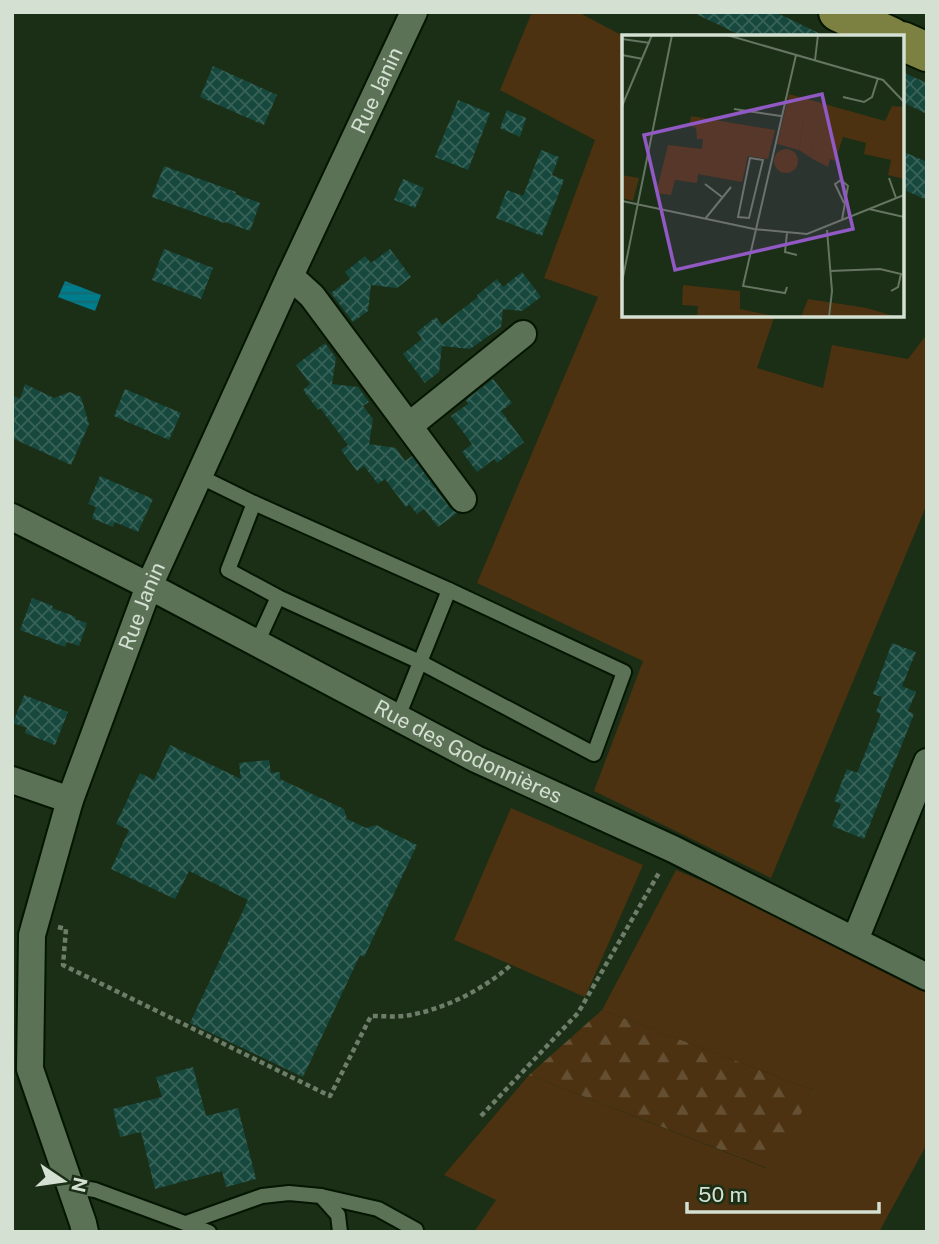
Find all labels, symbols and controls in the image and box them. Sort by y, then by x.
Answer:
inset map [622,35,904,317]
street label: Rue Janin [346,43,408,137]
street label: Rue Janin [113,558,170,654]
street label: Rue des Godonnières [370,694,566,809]
north arrow [28,1146,98,1216]
scale bar [687,1170,880,1214]
text: N [67,1175,92,1195]
text: 50 m [698,1182,748,1207]

